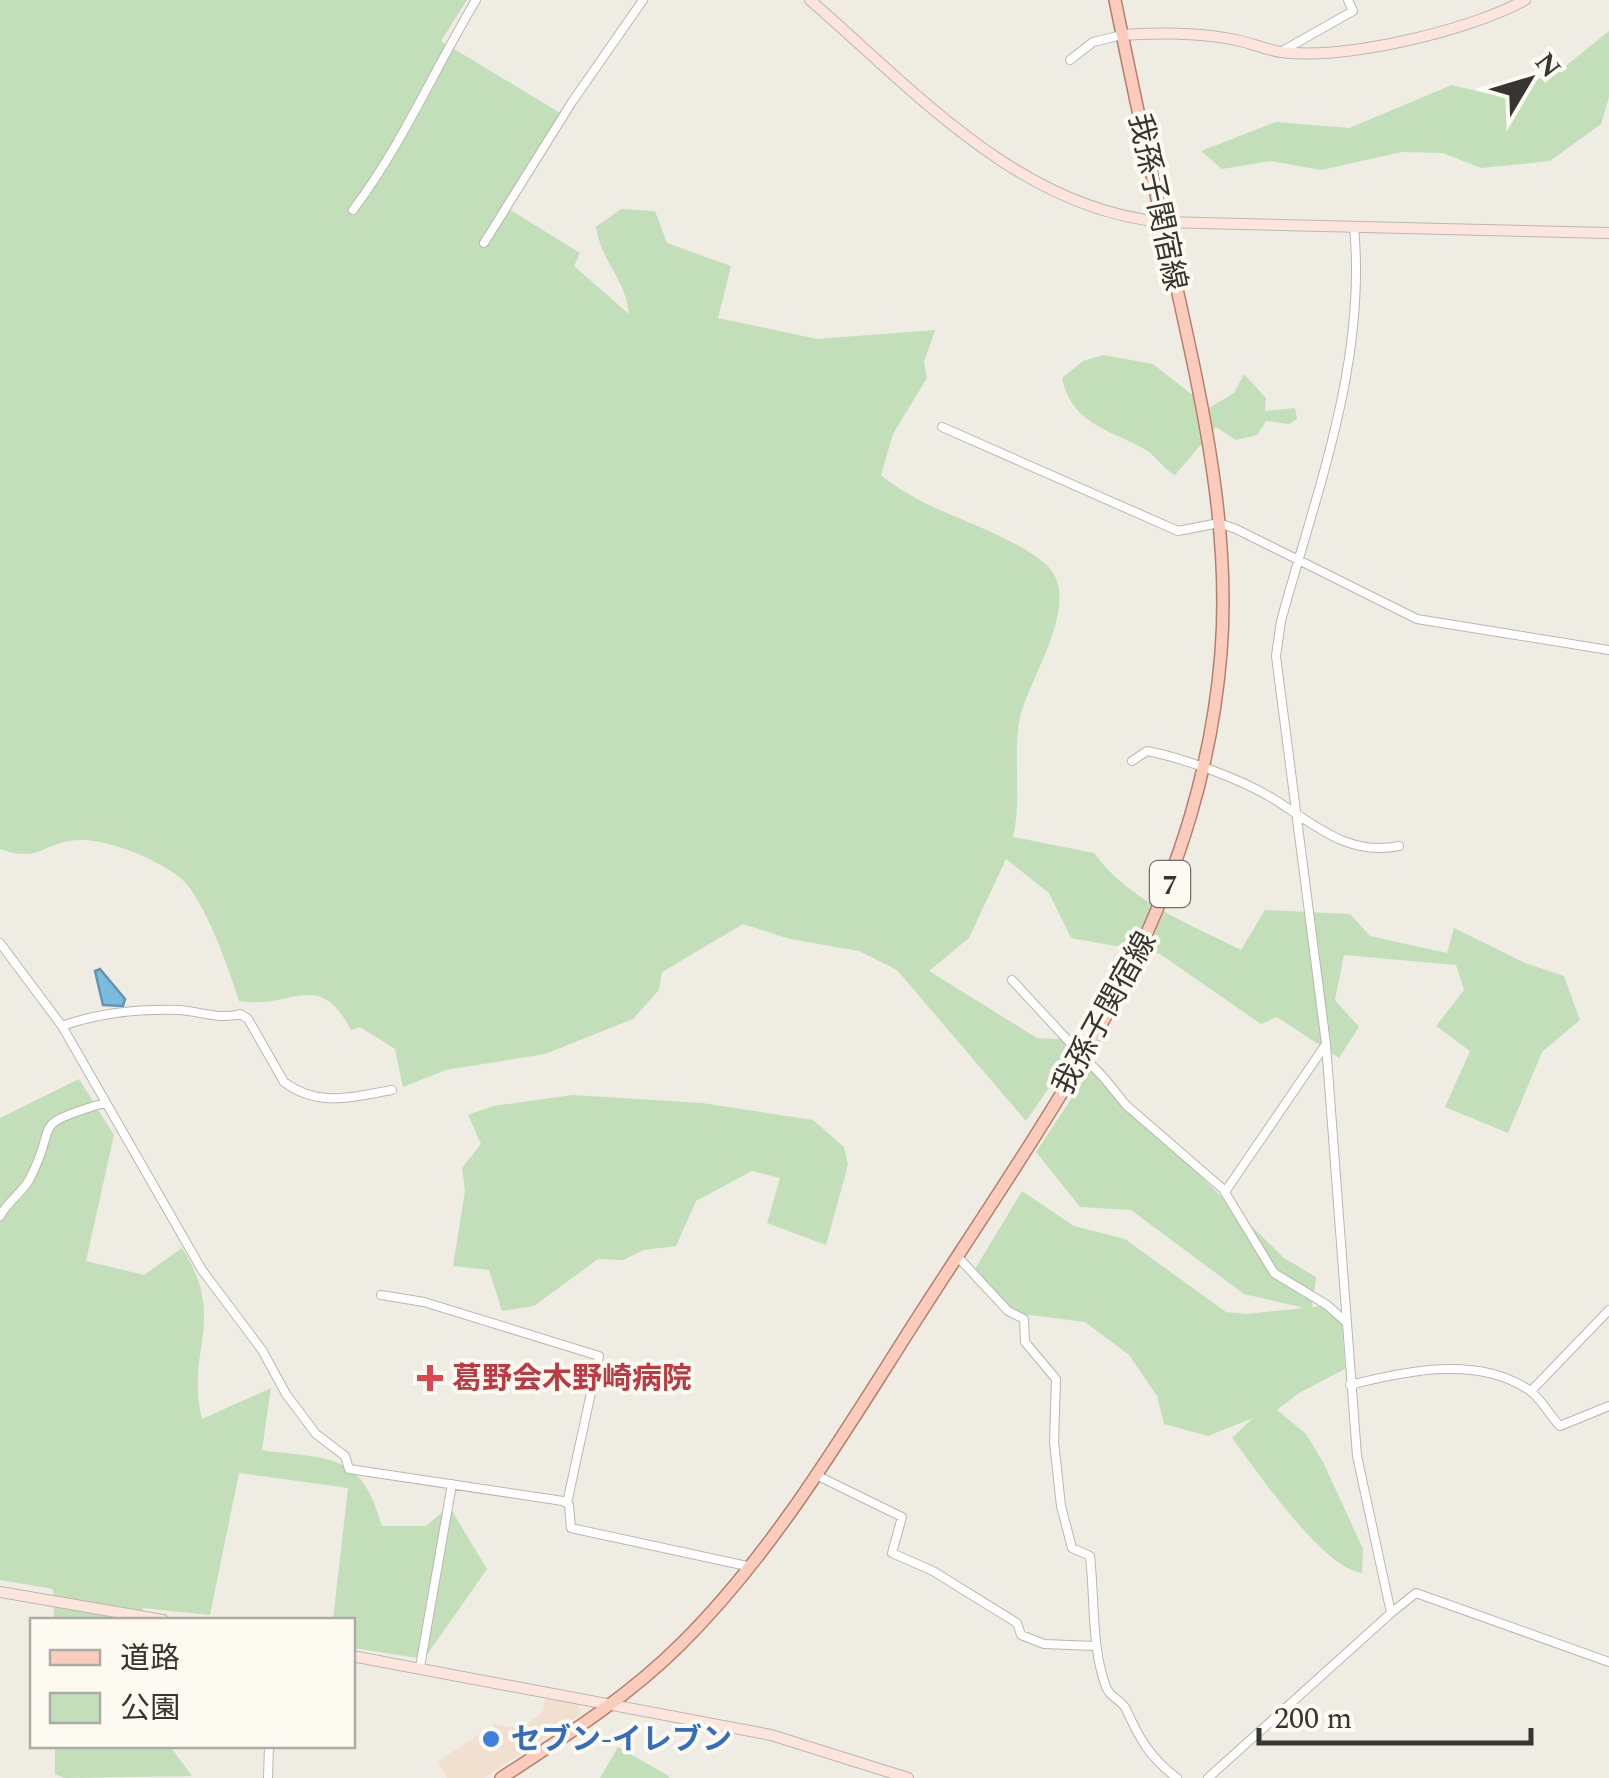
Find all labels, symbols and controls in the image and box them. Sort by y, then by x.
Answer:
north arrow [1479,30,1579,130]
text: N [1524,43,1571,88]
street label: 我孫子関宿線 [1116,109,1198,295]
road number: 7 [1150,861,1190,907]
street label: 我孫子関宿線 [1041,924,1169,1103]
place label: 葛野会木野崎病院 [452,1356,692,1402]
marker: 葛野会木野崎病院 [417,1365,443,1391]
legend [30,1618,355,1748]
text: 道路 [120,1636,180,1682]
scale bar [1259,1683,1532,1745]
text: 公園 [120,1686,180,1732]
text: 200 m [1274,1696,1352,1742]
place label: セブン-イレブン [511,1717,732,1763]
marker: セブン-イレブン [480,1728,502,1750]

